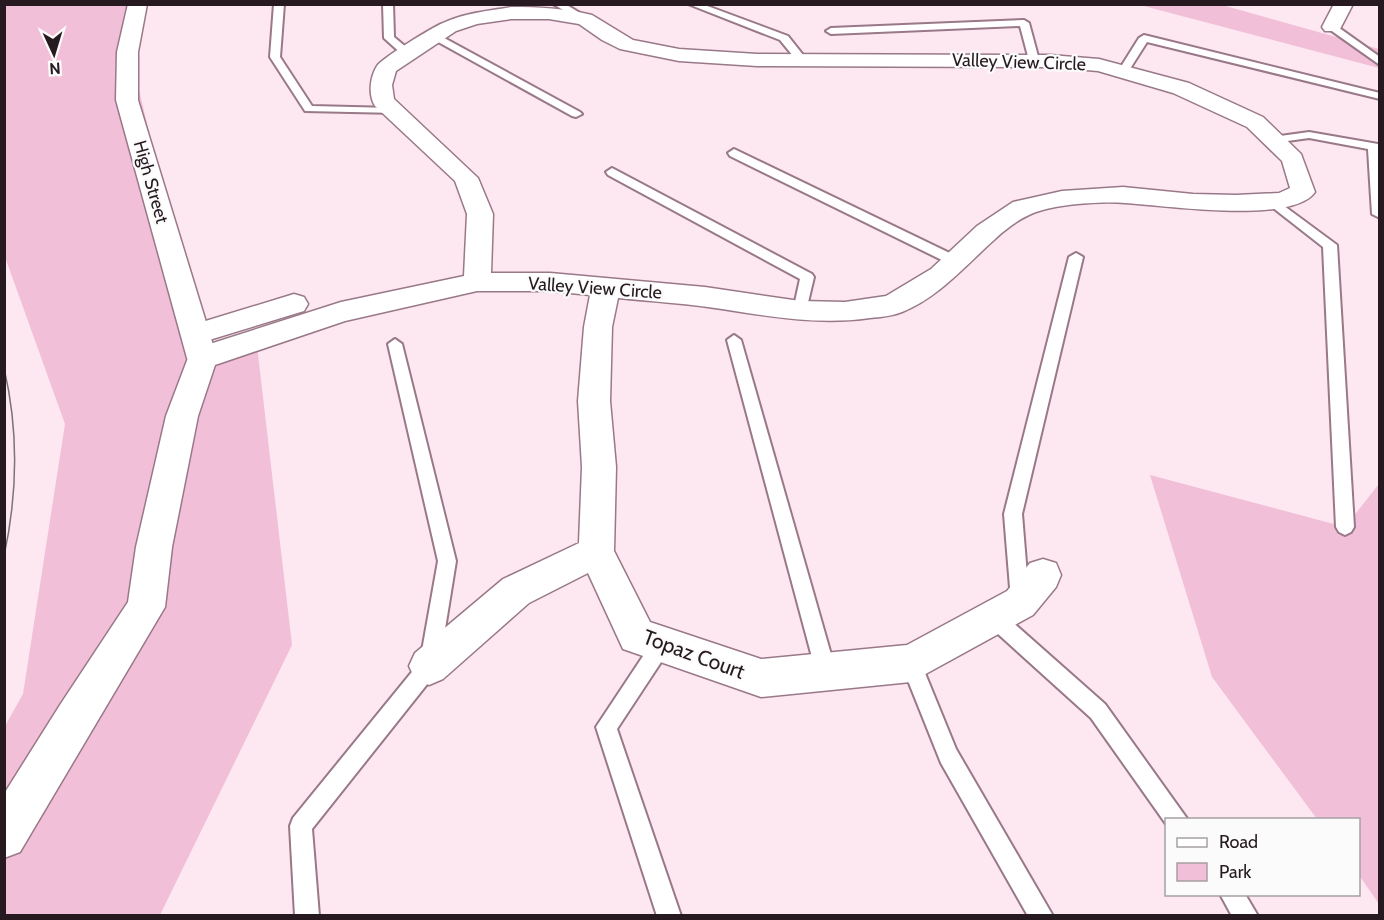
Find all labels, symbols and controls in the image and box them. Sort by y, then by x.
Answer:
north arrow [24,24,84,84]
street label: Valley View Circle [952,49,1086,75]
text: N [49,59,61,78]
street label: High Street [129,138,173,226]
street label: Valley View Circle [527,272,663,304]
street label: Topaz Court [640,624,748,684]
legend [1165,818,1360,896]
text: Road [1219,831,1258,853]
text: Park [1219,861,1252,883]

